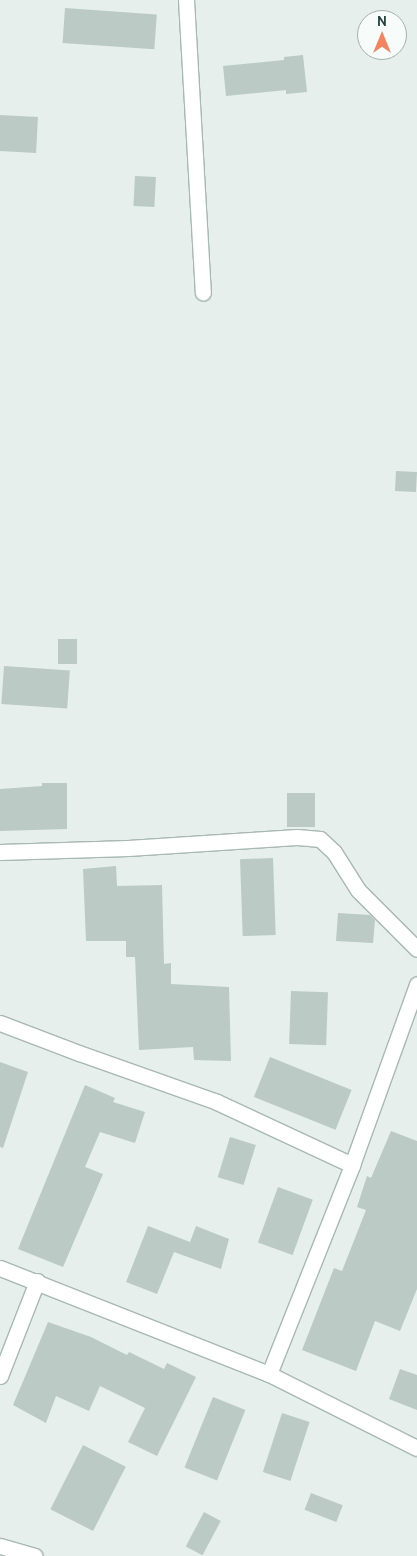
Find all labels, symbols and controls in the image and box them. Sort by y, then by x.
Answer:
north arrow [357,10,407,60]
text: N [377,12,387,30]

